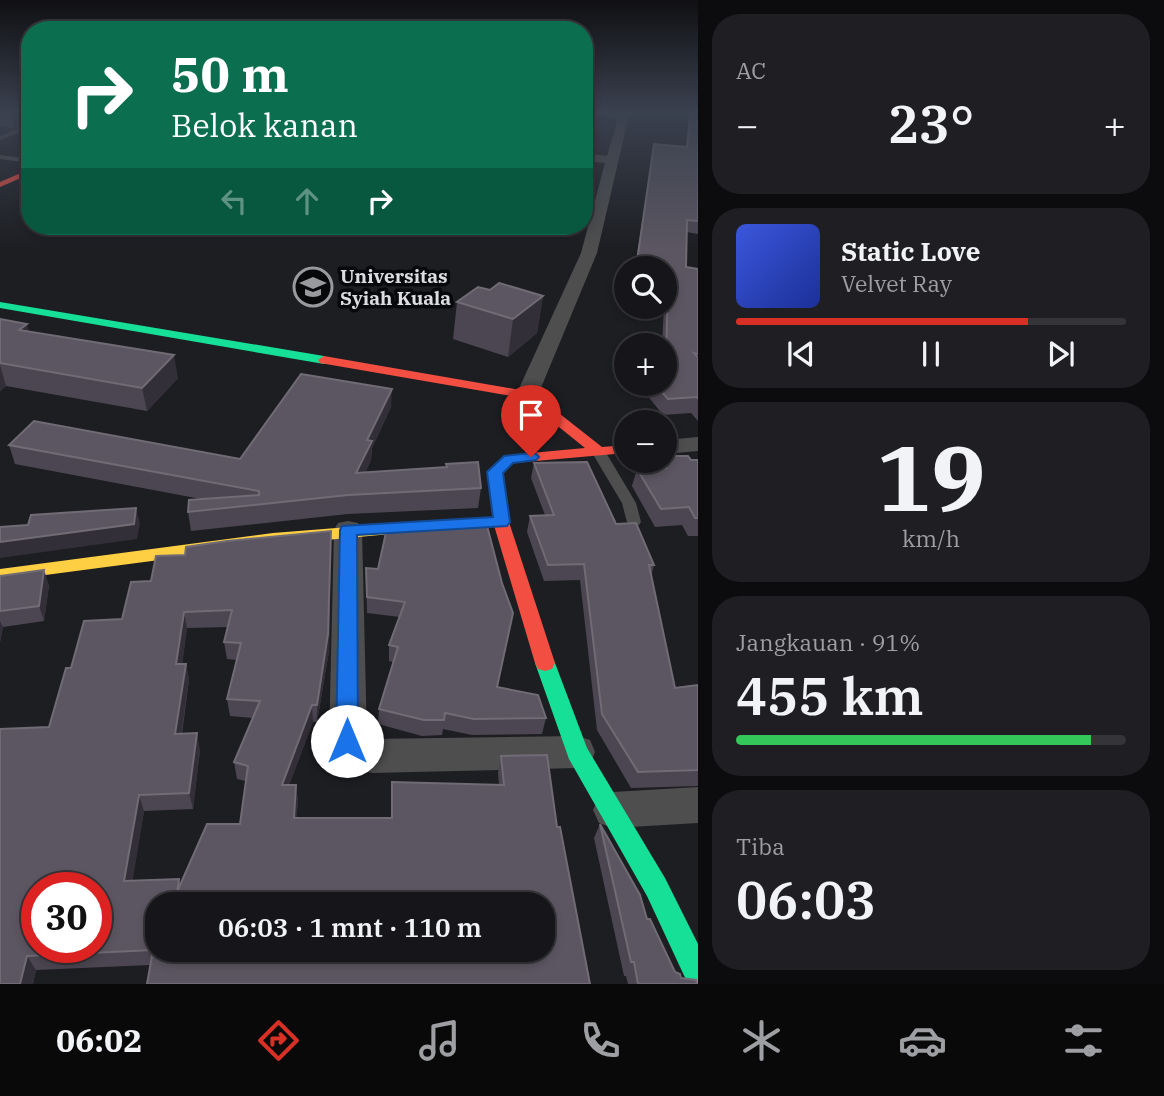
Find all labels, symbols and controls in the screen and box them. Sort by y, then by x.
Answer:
text: 50 m [171,42,289,105]
icon: right [56,49,147,140]
text: AC [736,55,766,85]
text: 23° [888,90,974,157]
text: − [736,100,759,149]
text: + [1103,100,1126,149]
text: Belok kanan [171,104,358,146]
icon: left [215,182,253,220]
icon: ahead [288,182,326,220]
icon: right [361,182,399,220]
text: Static Love [841,234,980,268]
map controls [614,256,677,473]
button: search [614,256,677,319]
place label: Universitas Syiah Kuala [340,264,451,310]
school or university icon: Universitas Syiah Kuala [292,266,334,308]
text: Velvet Ray [841,268,952,298]
button: + [614,333,677,396]
icon: previous [782,335,820,373]
icon: pause [912,335,950,373]
icon: next [1042,335,1080,373]
pin [501,385,561,457]
icon: arrive [512,396,550,434]
button: − [614,410,677,473]
text: 19 [876,418,986,536]
text: km/h [902,523,960,553]
text: Jangkauan · 91% [736,627,920,657]
text: 455 km [736,662,924,729]
position arrow [310,704,384,778]
text: Tiba [736,831,785,861]
text: 06:03 [736,866,876,933]
speed limit sign: 30 [21,872,112,963]
text: 06:03 · 1 mnt · 110 m [218,910,482,944]
icon: directions [254,1016,303,1065]
icon: music [415,1016,464,1065]
icon: phone [576,1016,625,1065]
icon: climate [737,1016,786,1065]
icon: car [898,1016,947,1065]
icon: filters [1059,1016,1108,1065]
text: 06:02 [56,1019,142,1061]

